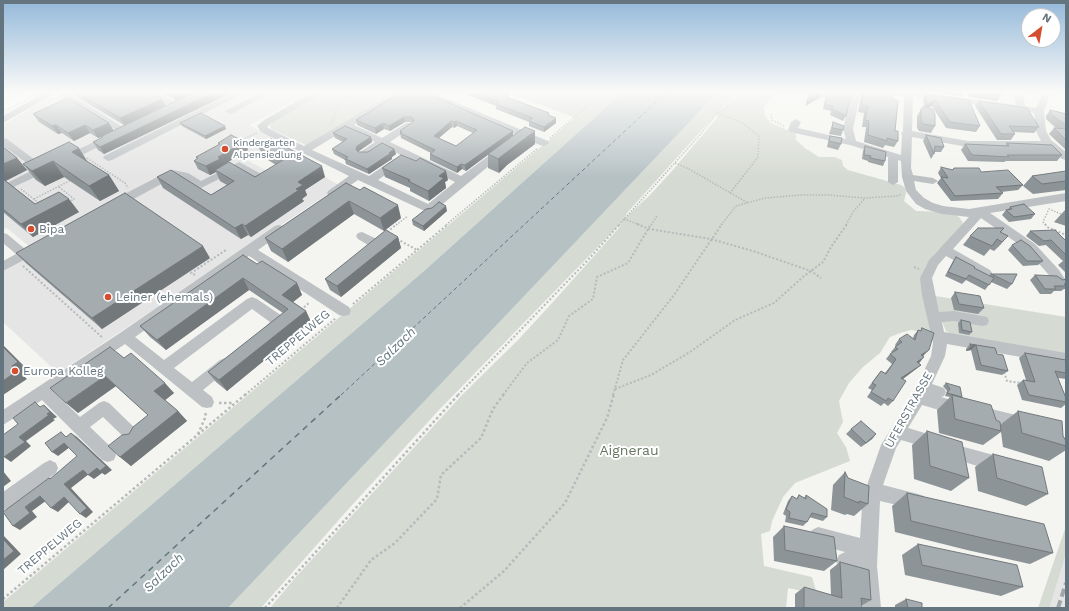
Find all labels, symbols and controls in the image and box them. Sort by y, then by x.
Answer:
north arrow [1021,8,1061,48]
text: N [1040,10,1054,26]
place label: Kindergarten Alpensiedlung [233,137,302,160]
marker: Kindergarten Alpensiedlung [220,144,230,154]
place label: Bipa [39,222,64,236]
marker: Bipa [26,224,36,234]
place label: Leiner (ehemals) [116,290,213,304]
marker: Leiner (ehemals) [103,292,113,302]
street label: TREPPELWEG [263,307,333,369]
water label: Salzach [373,324,419,370]
place label: Europa Kolleg [23,364,103,378]
marker: Europa Kolleg [10,366,20,376]
street label: UFERSTRASSE [882,369,936,451]
park label: Aignerau [599,443,659,459]
street label: TREPPELWEG [15,516,85,578]
water label: Salzach [141,550,187,596]

